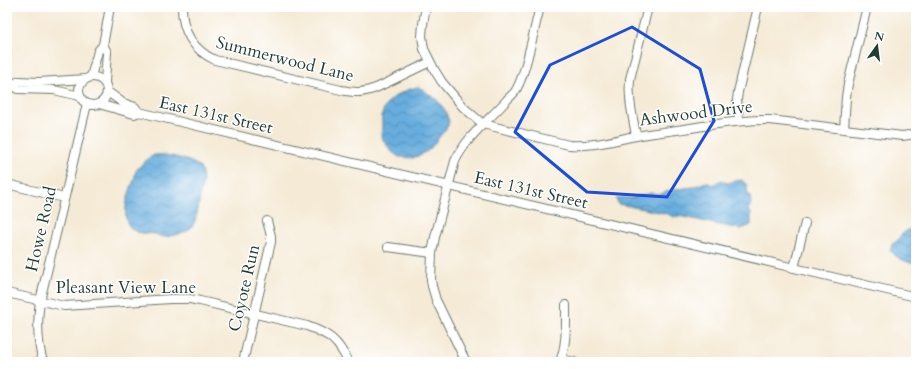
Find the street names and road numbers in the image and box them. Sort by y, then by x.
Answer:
street label: Summerwood Lane [214,31,356,87]
street label: East 131st Street [157,91,276,139]
street label: Ashwood Drive [638,95,754,131]
street label: East 131st Street [472,166,591,214]
street label: Howe Road [20,184,62,274]
street label: Coyote Run [223,242,265,334]
street label: Pleasant View Lane [56,276,196,299]

